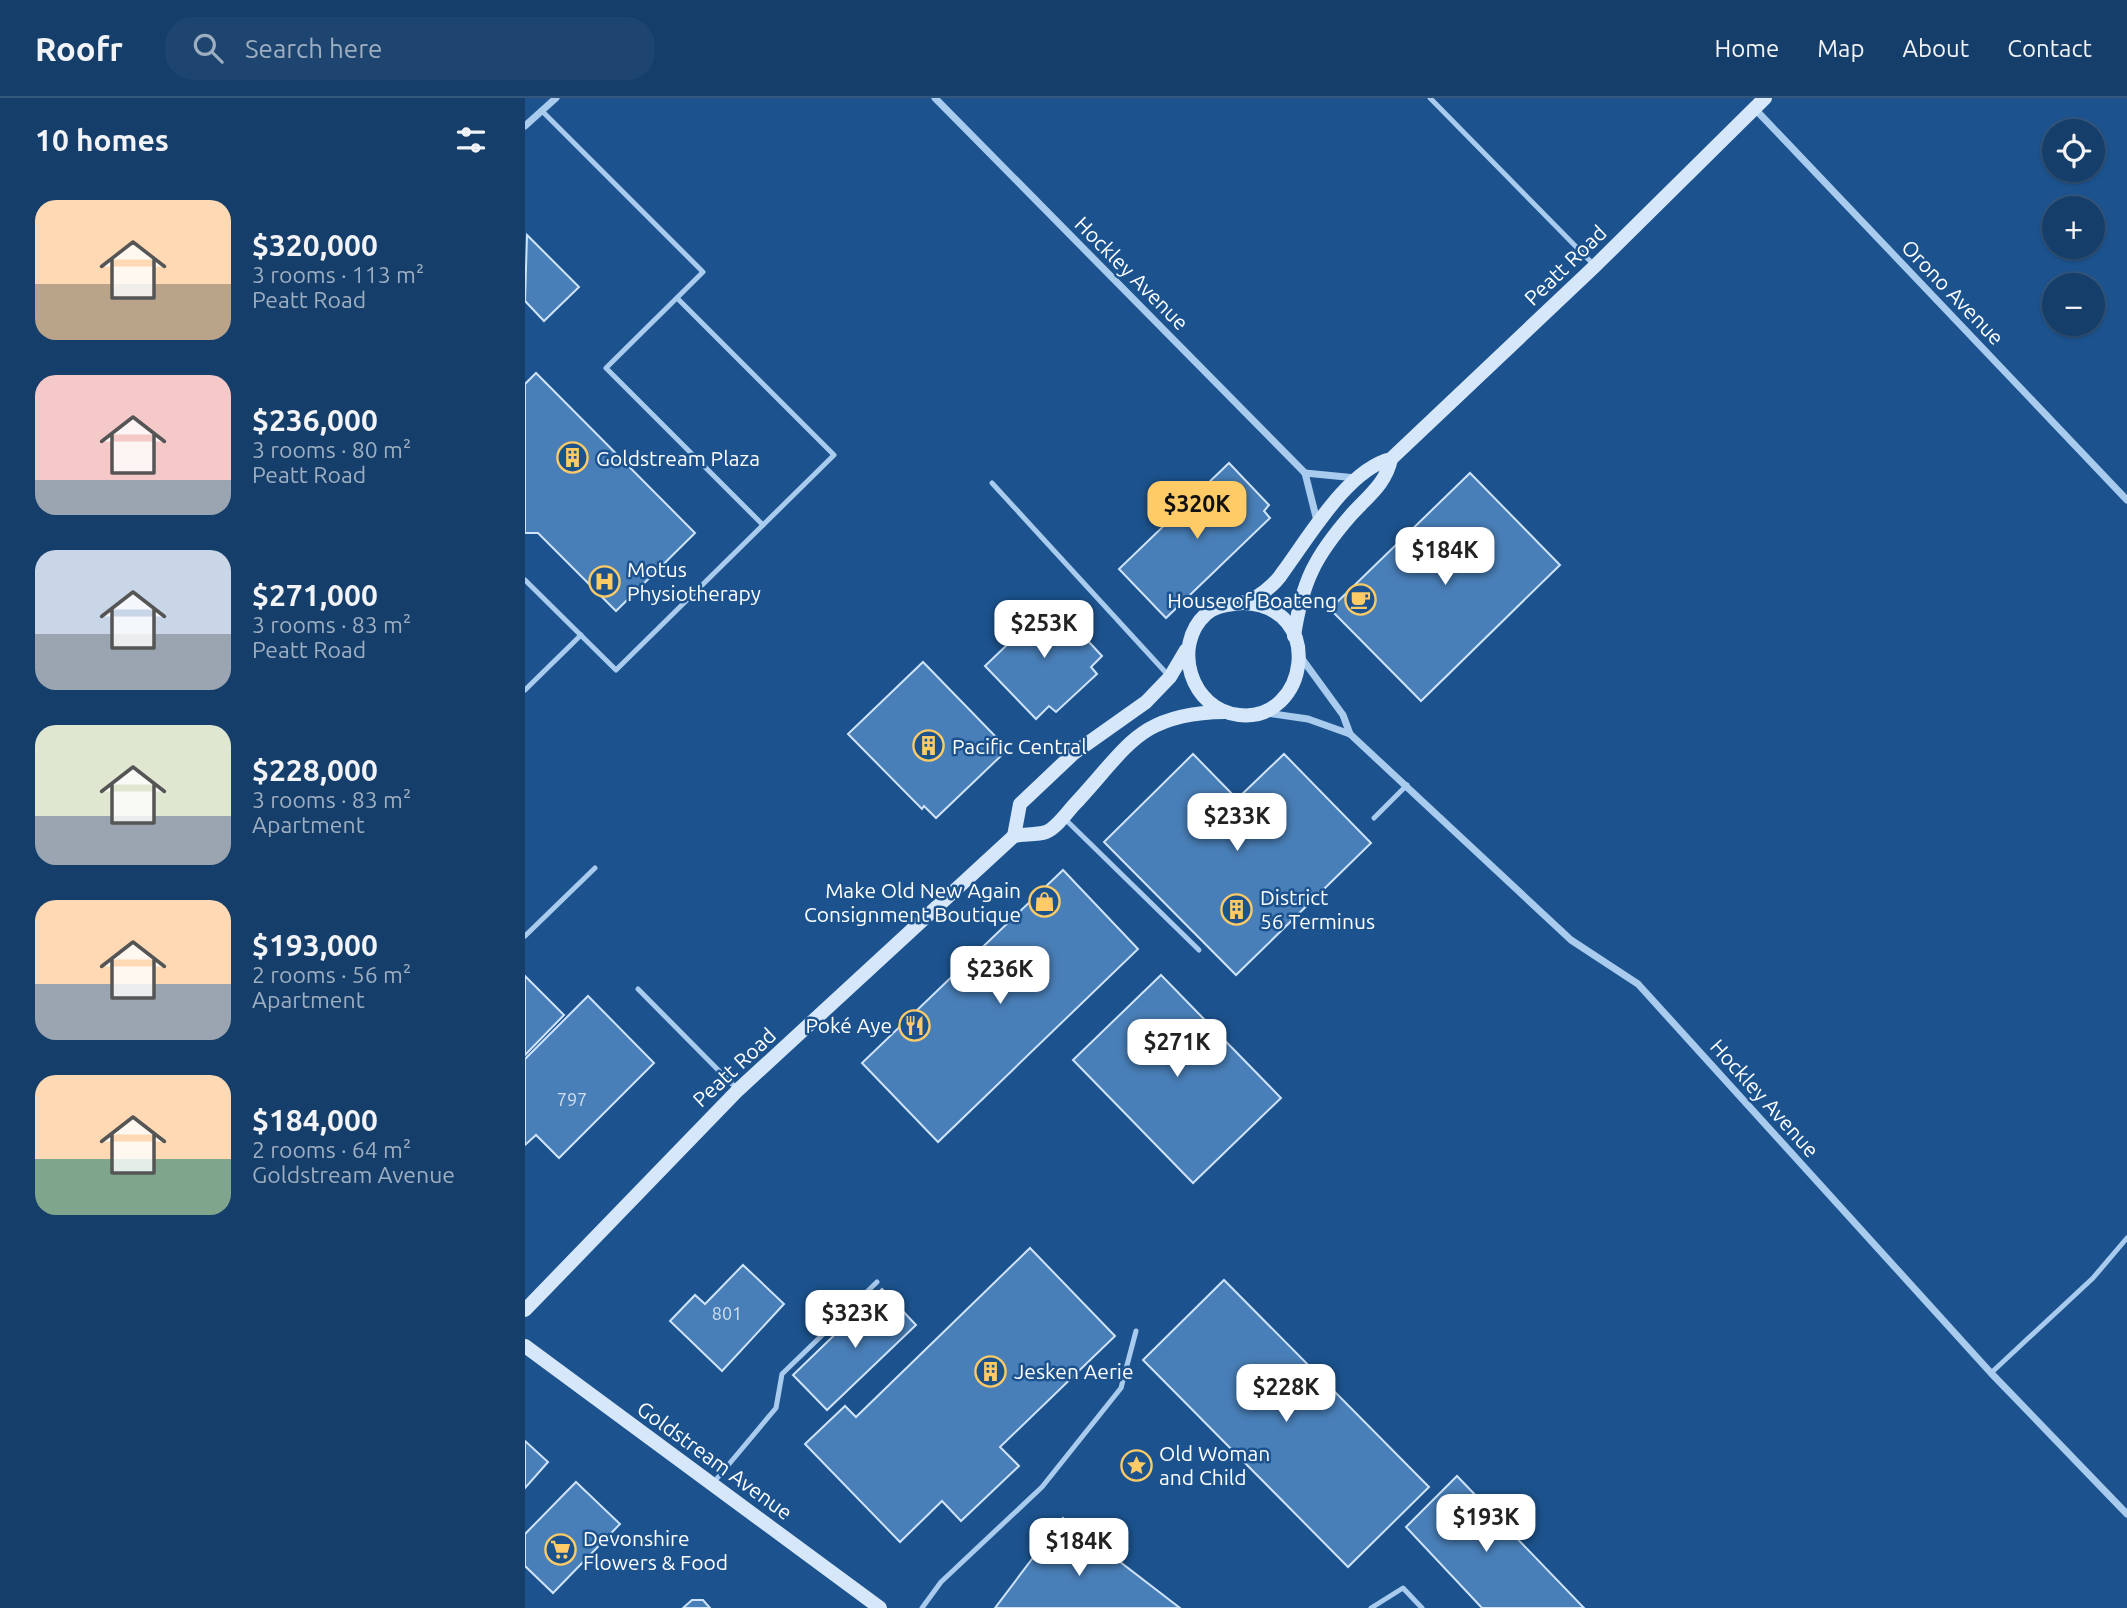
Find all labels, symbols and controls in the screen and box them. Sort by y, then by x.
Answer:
search box [165,17,655,80]
icon: search [189,29,227,67]
text: Roofr [35,30,123,67]
text: Search here [245,34,382,63]
text: Home [1714,35,1779,62]
text: Map [1817,35,1864,62]
text: About [1902,35,1969,62]
text: Contact [2007,35,2092,62]
map controls [2042,119,2105,336]
button: locate [2042,119,2105,182]
icon: filters [452,121,490,159]
text: 10 homes [35,123,169,157]
button: + [2042,196,2105,259]
street label: Hockley Avenue [1070,211,1194,335]
street label: Peatt Road [1519,220,1611,310]
icon: home [91,228,175,312]
text: $320,000 [252,228,378,262]
street label: Orono Avenue [1897,235,2009,349]
text: 3 rooms · 113 m² [252,262,424,287]
button: − [2042,273,2105,336]
text: Peatt Road [252,287,366,312]
icon: home [91,403,175,487]
text: $236,000 [252,403,378,437]
text: 3 rooms · 80 m² [252,437,411,462]
building icon: Goldstream Plaza [556,441,590,475]
place label: Goldstream Plaza [596,446,760,470]
text: Peatt Road [252,462,366,487]
pin: $320K [1148,482,1246,541]
text: $320K [1163,491,1231,516]
pin: $184K [1396,528,1494,587]
text: $184K [1411,537,1479,562]
place label: Motus Physiotherapy [627,557,761,605]
hospital icon: Motus Physiotherapy [587,564,621,598]
icon: home [91,578,175,662]
text: $271,000 [252,578,378,612]
cafe icon: House of Boateng [1343,583,1377,617]
place label: House of Boateng [1167,588,1337,612]
pin: $253K [995,601,1093,660]
text: $253K [1010,610,1078,635]
text: 3 rooms · 83 m² [252,612,411,637]
text: Peatt Road [252,637,366,662]
building icon: Pacific Central [912,729,946,763]
place label: Pacific Central [952,734,1087,758]
icon: home [91,753,175,837]
text: $228,000 [252,753,378,787]
text: 3 rooms · 83 m² [252,787,411,812]
pin: $233K [1188,794,1286,853]
text: $233K [1203,803,1271,828]
text: Apartment [252,812,365,837]
place label: Make Old New Again Consignment Boutique [804,878,1021,926]
shop icon: Make Old New Again Consignment Boutique [1027,885,1061,919]
place label: District 56 Terminus [1260,885,1375,933]
building icon: District 56 Terminus [1220,892,1254,926]
icon: home [91,928,175,1012]
text: $193,000 [252,928,378,962]
pin: $236K [951,946,1049,1006]
text: $236K [966,956,1034,981]
text: 2 rooms · 56 m² [252,962,411,987]
text: Apartment [252,987,365,1012]
restaurant icon: Poké Aye [898,1008,932,1042]
place label: Poké Aye [806,1013,892,1037]
pin: $271K [1128,1020,1226,1079]
street label: Peatt Road [688,1023,780,1111]
text: $271K [1143,1029,1211,1054]
street label: Hockley Avenue [1706,1034,1824,1162]
house number: 797 [557,1089,587,1109]
icon: home [91,1103,175,1187]
text: $184,000 [252,1103,378,1137]
text: 2 rooms · 64 m² [252,1137,411,1162]
text: Goldstream Avenue [252,1162,455,1187]
pin: $323K [806,1290,904,1350]
text: $323K [821,1300,889,1325]
house number: 801 [712,1303,742,1323]
building icon: Jesken Aerie [974,1354,1008,1388]
place label: Jesken Aerie [1014,1359,1134,1383]
pin: $228K [1237,1364,1335,1424]
text: $228K [1252,1374,1320,1399]
street label: Goldstream Avenue [633,1396,797,1524]
place label: Old Woman and Child [1159,1441,1270,1489]
place icon: Old Woman and Child [1119,1448,1153,1482]
pin: $193K [1437,1494,1535,1554]
text: $193K [1452,1504,1520,1529]
pin: $184K [1030,1518,1128,1578]
place label: Devonshire Flowers & Food [583,1526,728,1574]
text: $184K [1045,1528,1113,1553]
supermarket icon: Devonshire Flowers & Food [543,1533,577,1567]

